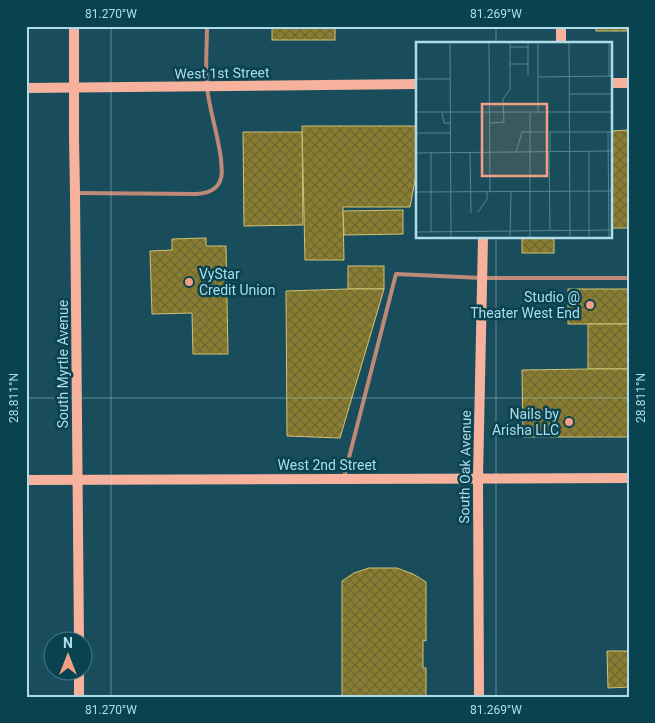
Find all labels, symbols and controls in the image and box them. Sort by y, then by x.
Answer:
text: 81.270°W [85,7,137,21]
text: 81.269°W [470,7,522,21]
inset map [416,42,612,239]
street label: West 1st Street [174,64,270,82]
place label: VyStar Credit Union [199,266,275,298]
marker: VyStar Credit Union [183,276,195,288]
place label: Studio @ Theater West End [470,289,580,321]
marker: Studio @ Theater West End [584,299,596,311]
street label: South Myrtle Avenue [55,300,71,428]
text: 28.811°N [7,373,21,423]
text: 28.811°N [634,373,648,423]
place label: Nails by Arisha LLC [492,406,559,438]
street label: South Oak Avenue [456,410,474,524]
marker: Nails by Arisha LLC [563,416,575,428]
street label: West 2nd Street [278,457,377,473]
north arrow [42,630,92,680]
text: N [63,635,73,651]
text: 81.270°W [85,703,137,717]
text: 81.269°W [470,703,522,717]

